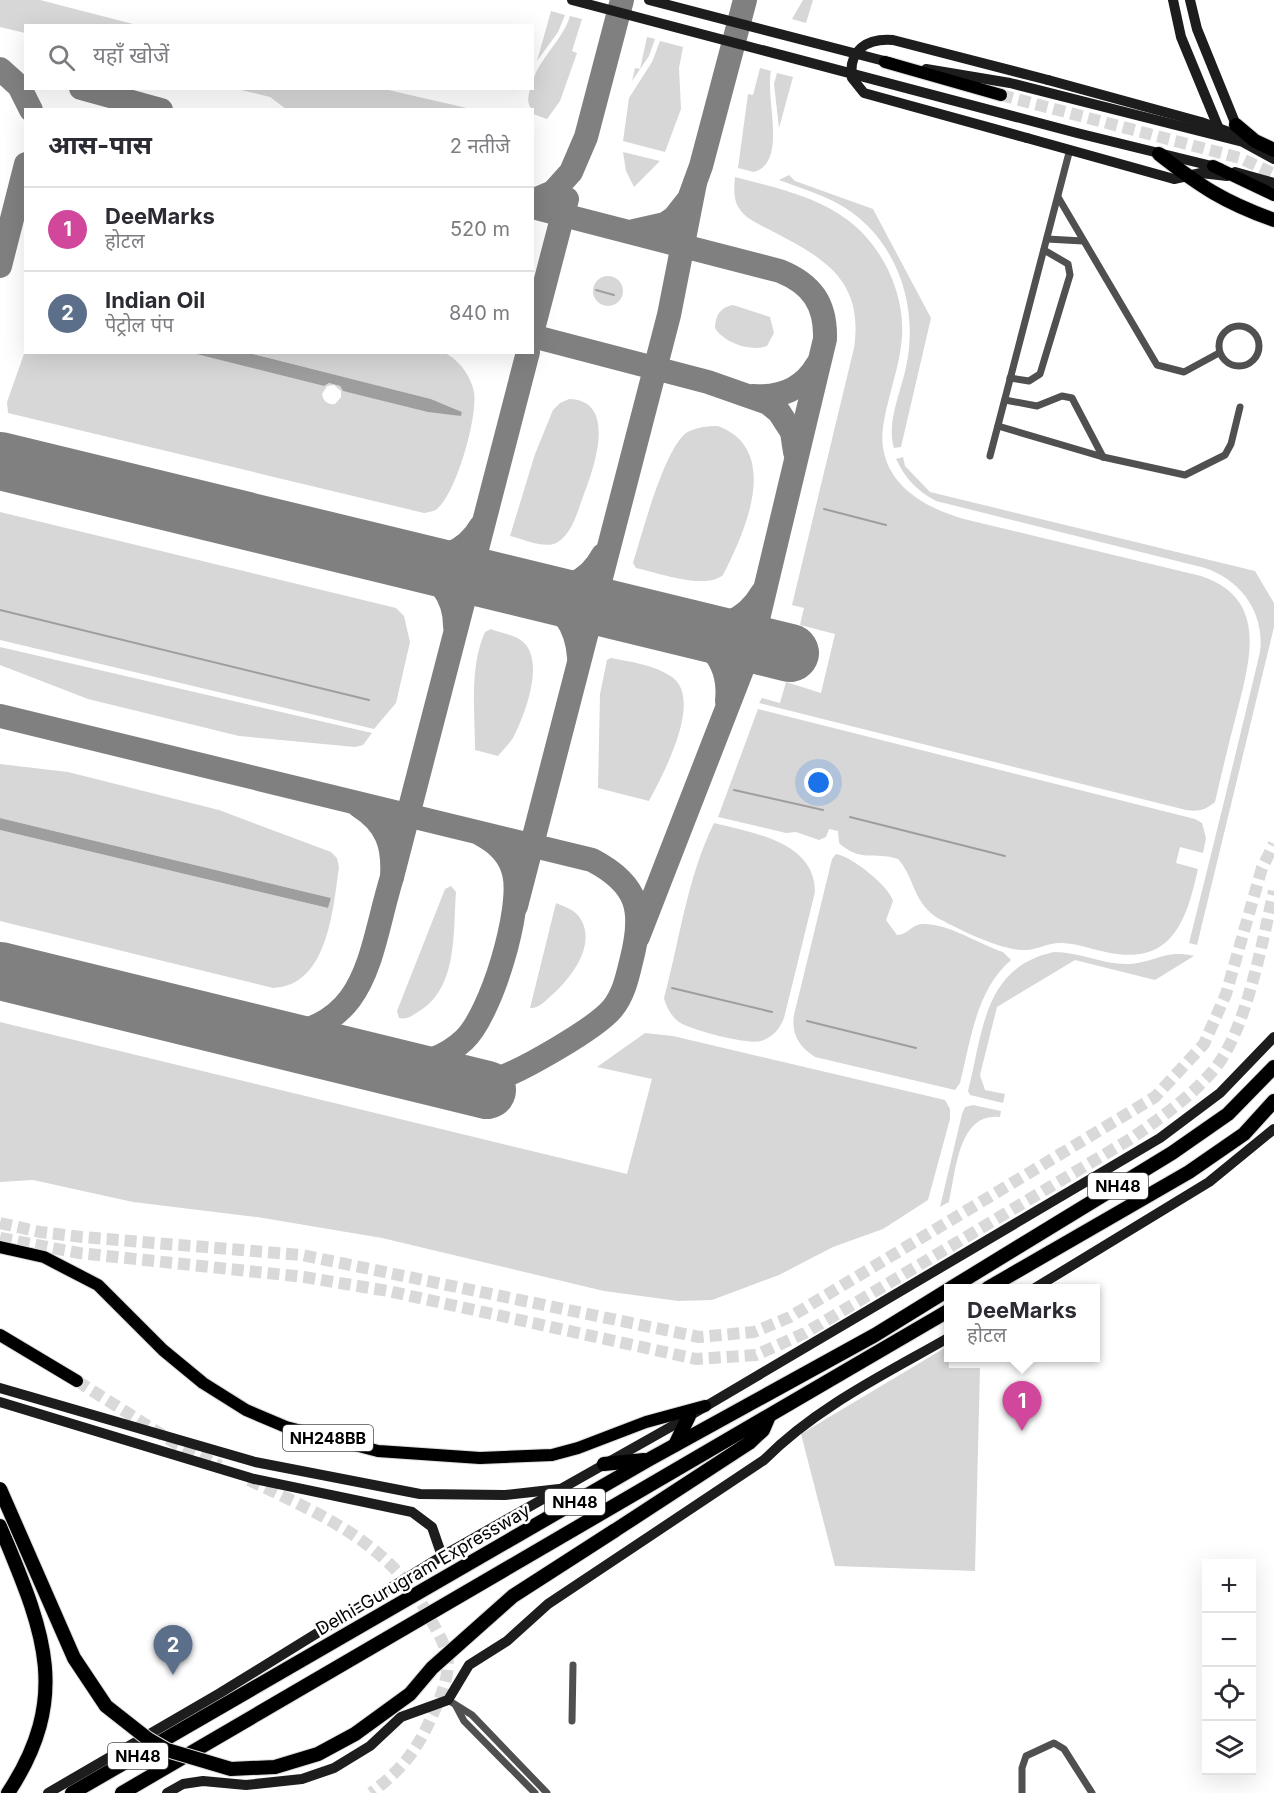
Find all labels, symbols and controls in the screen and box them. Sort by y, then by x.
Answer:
search box [24,24,534,90]
icon: search [45,41,78,74]
text: यहाँ खोजें [93,42,169,68]
text: आस-पास [48,129,152,160]
text: 2 नतीजे [450,134,510,158]
text: DeeMarks [105,203,215,229]
text: 1 [63,217,72,241]
text: 520 m [450,217,510,241]
text: होटल [105,229,144,253]
text: Indian Oil [105,287,205,313]
text: 2 [61,301,74,325]
text: 840 m [449,301,510,325]
text: पेट्रोल पंप [105,313,174,337]
your location [804,768,833,797]
road number: NH48 [1088,1173,1148,1199]
popup [944,1284,1100,1362]
text: DeeMarks [967,1297,1077,1323]
text: होटल [967,1323,1007,1347]
pin: 1 [1002,1382,1042,1431]
road number: NH248BB [283,1425,373,1451]
road number: NH48 [545,1489,605,1515]
street label: Delhi-Gurugram Expressway [312,1500,534,1640]
map controls [1202,1559,1256,1775]
button: + [1202,1559,1256,1613]
button: − [1202,1613,1256,1667]
pin: 2 [154,1626,192,1675]
button: locate [1202,1667,1256,1721]
button: layers [1202,1721,1256,1775]
road number: NH48 [108,1743,168,1769]

